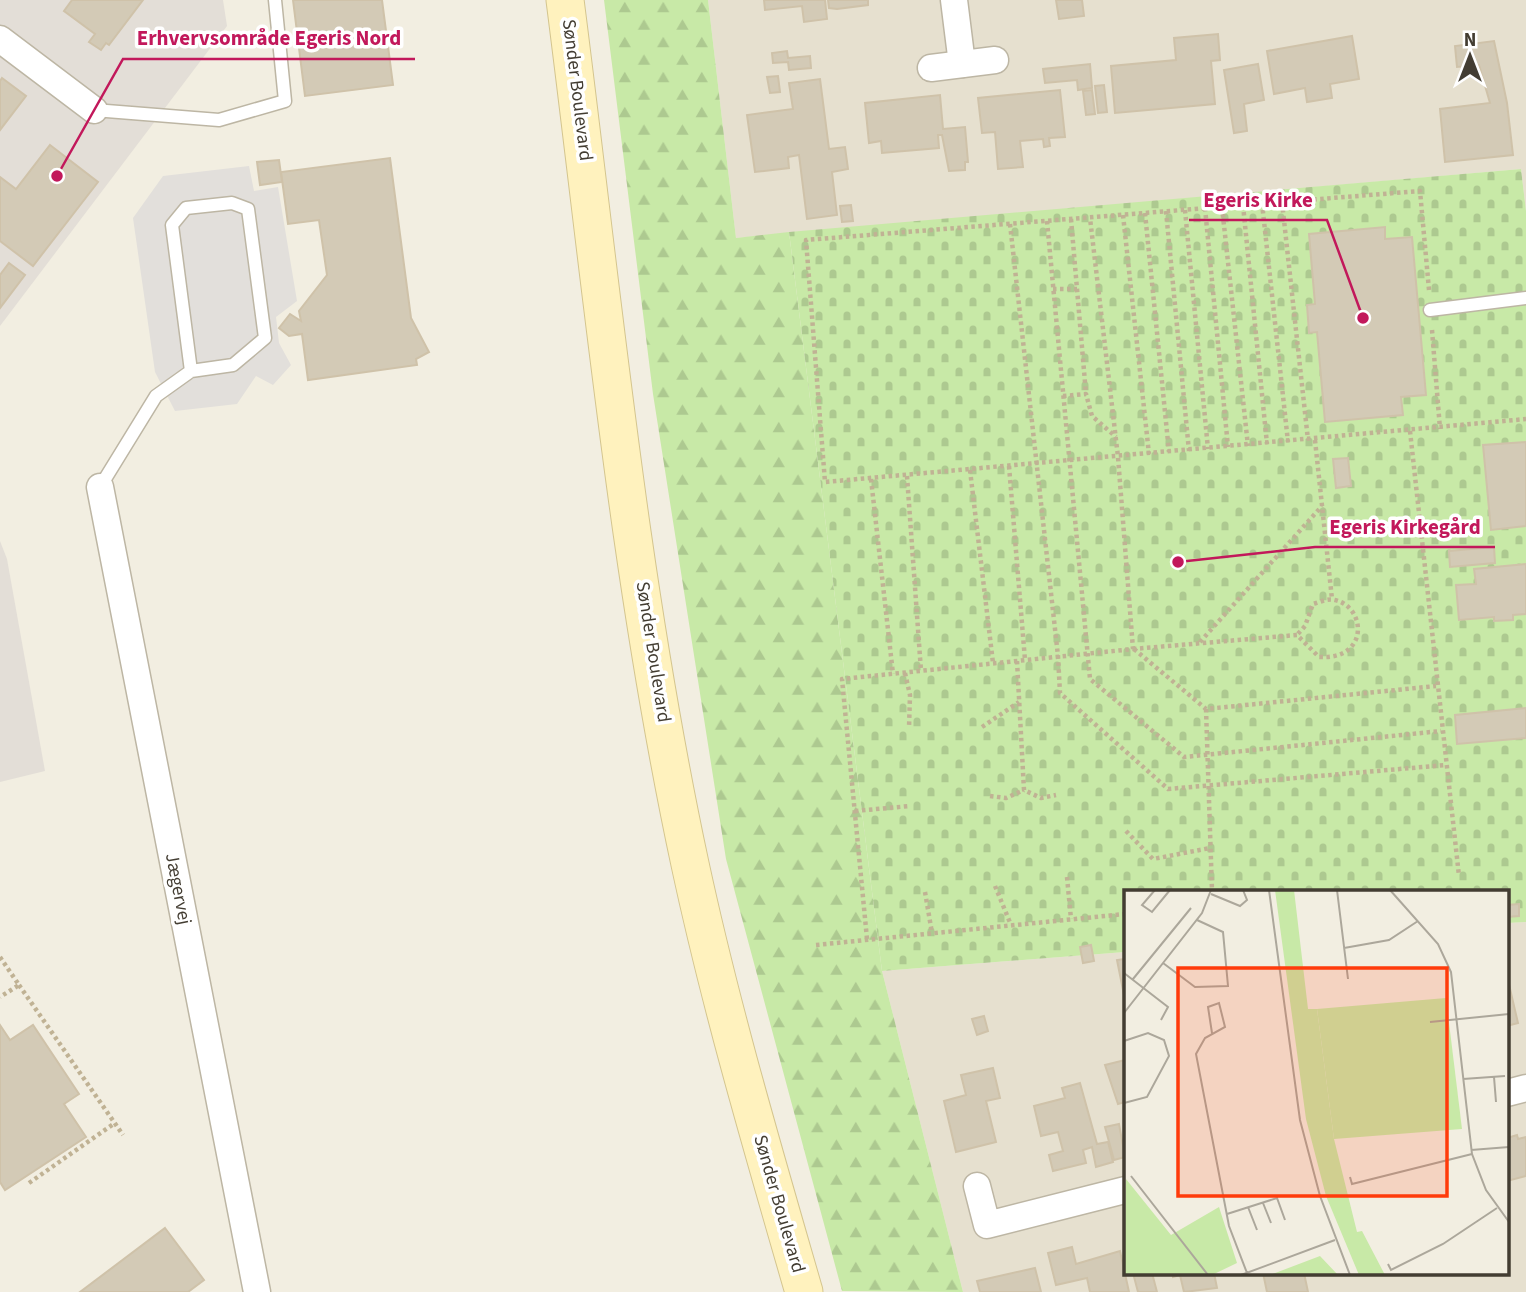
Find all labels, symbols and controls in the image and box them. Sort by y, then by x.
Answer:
callout: Erhvervsområde Egeris Nord [123,17,415,59]
street label: Sønder Boulevard [555,18,599,162]
north arrow [1435,21,1505,91]
text: Erhvervsområde Egeris Nord [137,23,401,53]
text: N [1464,27,1476,54]
callout: Egeris Kirke [1189,178,1327,220]
text: Egeris Kirke [1203,185,1313,215]
callout: Egeris Kirkegård [1315,505,1495,547]
text: Egeris Kirkegård [1329,512,1481,542]
street label: Sønder Boulevard [629,580,677,724]
street label: Jægervej [158,851,198,927]
inset map [1124,890,1508,1274]
street label: Sønder Boulevard [746,1132,812,1276]

